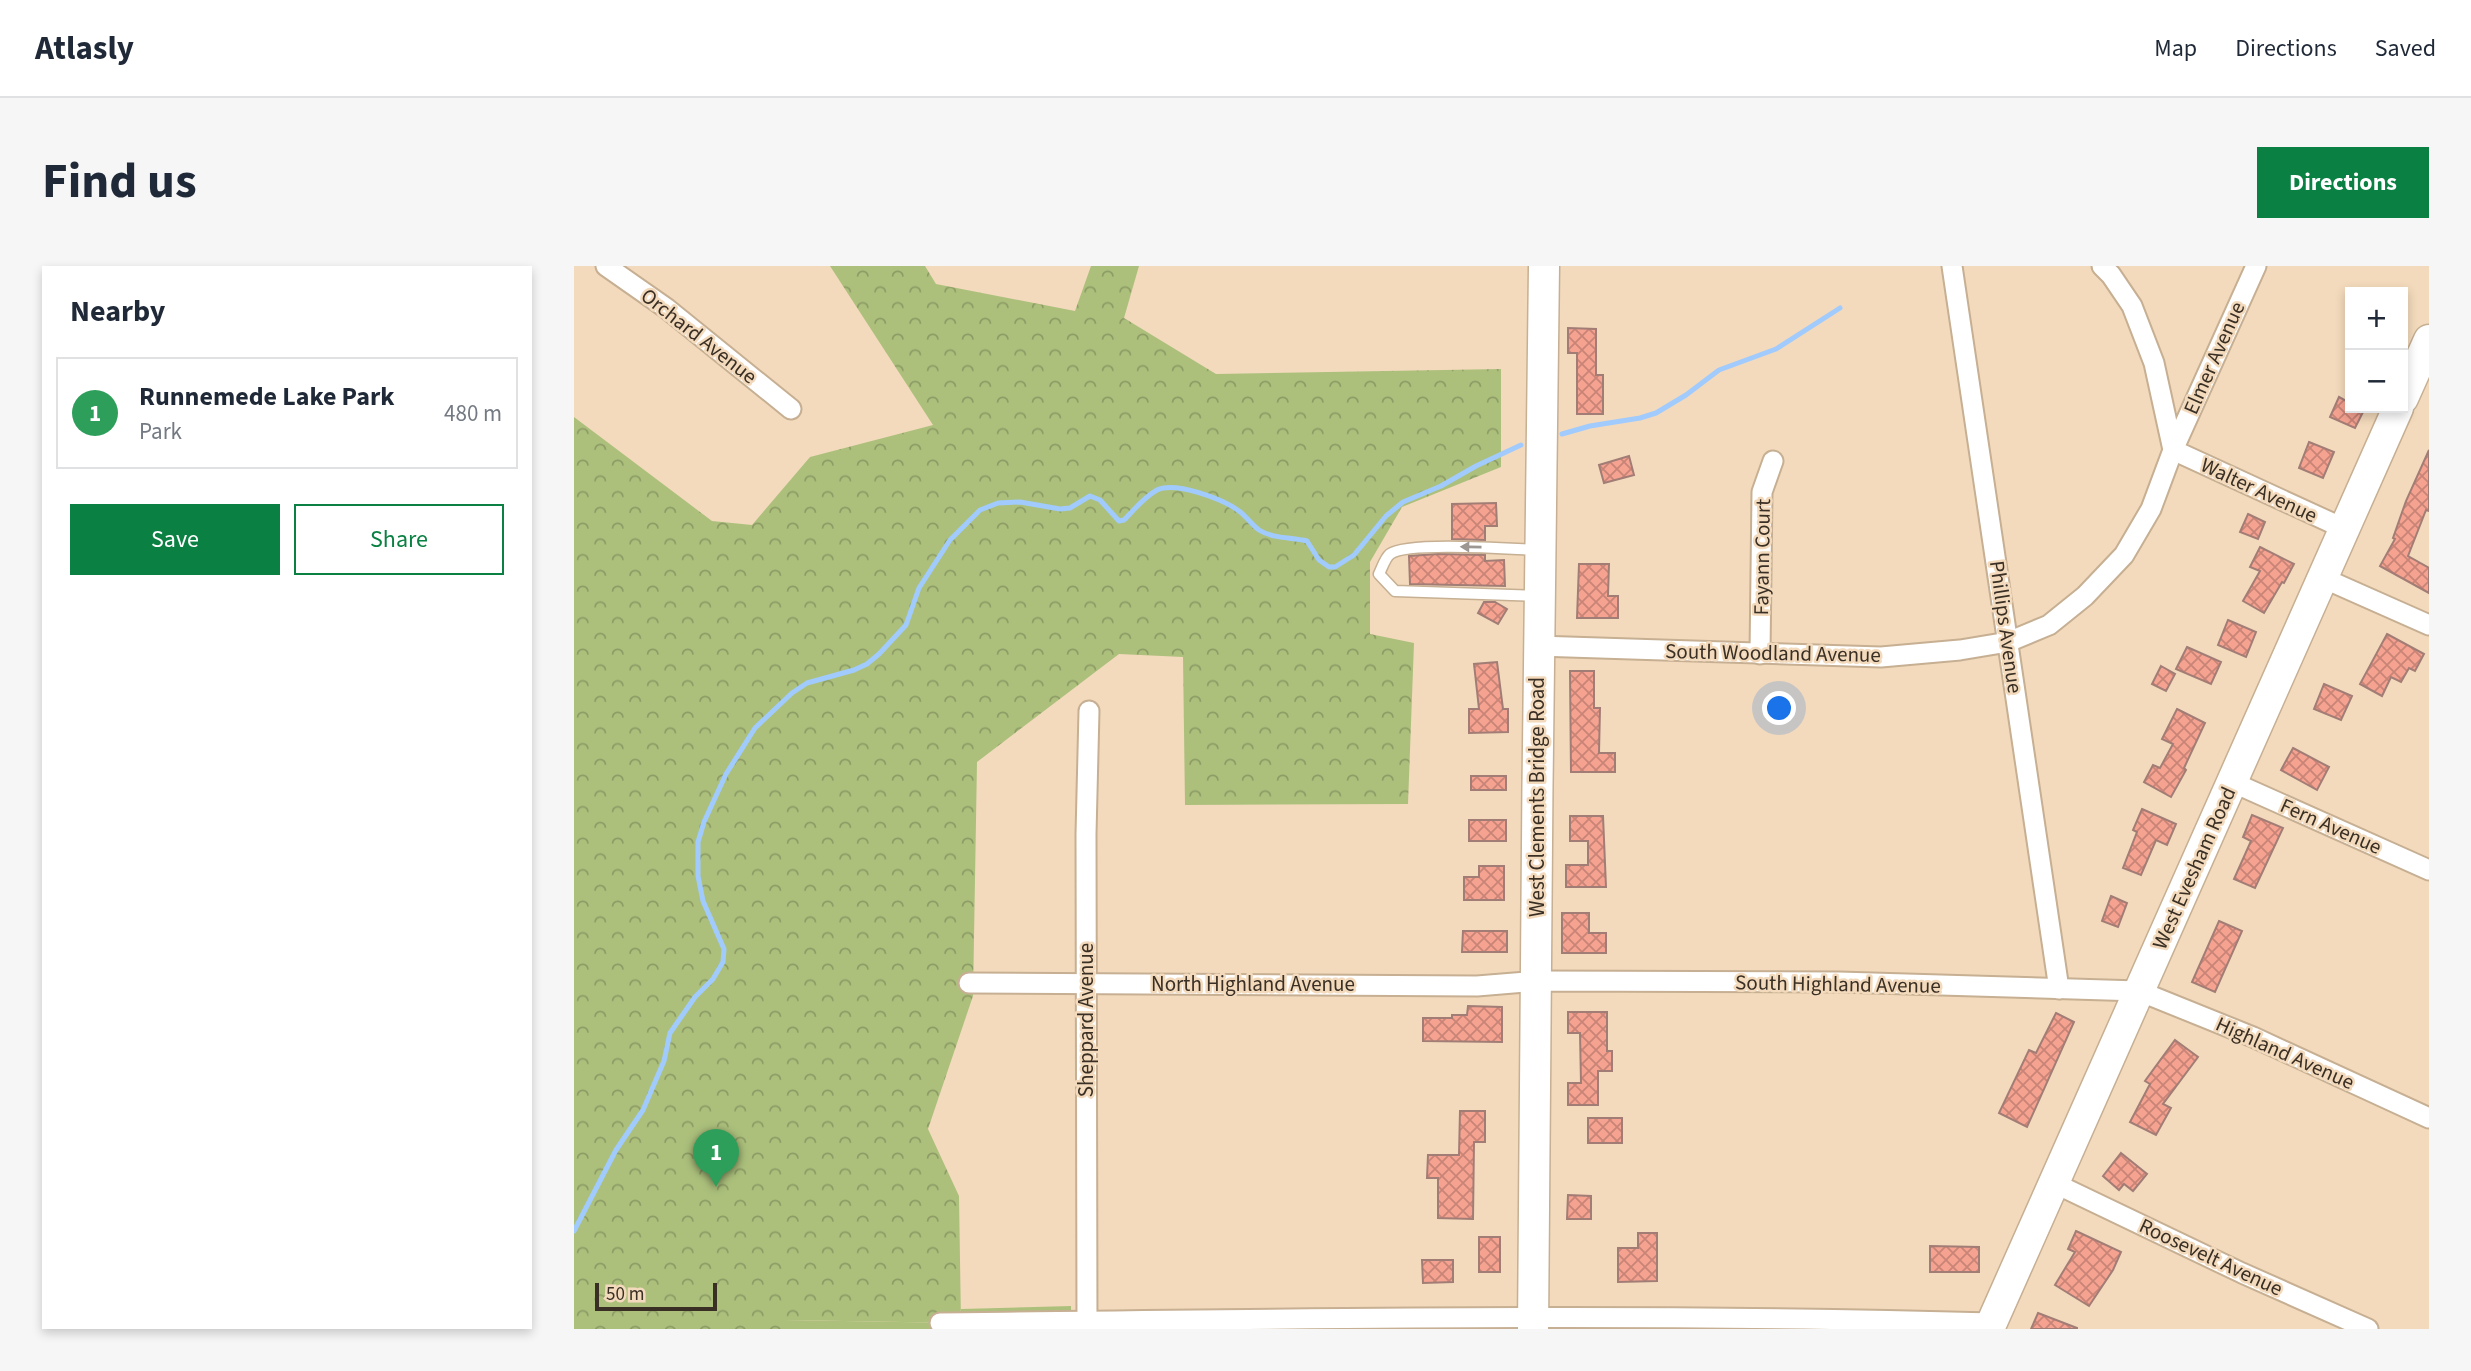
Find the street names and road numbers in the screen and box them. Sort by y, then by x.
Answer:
street label: Orchard Avenue [634,281,764,391]
street label: Elmer Avenue [2176,297,2252,419]
street label: Walter Avenue [2196,450,2322,530]
street label: Fayann Court [1746,498,1778,616]
street label: Phillips Avenue [1982,559,2030,695]
street label: South Woodland Avenue [1665,636,1881,670]
street label: West Clements Bridge Road [1522,677,1552,917]
street label: West Evesham Road [2145,782,2243,954]
street label: Fern Avenue [2275,790,2387,862]
street label: Sheppard Avenue [1071,943,1101,1097]
street label: South Highland Avenue [1735,967,1941,1001]
street label: North Highland Avenue [1151,969,1355,999]
street label: Highland Avenue [2211,1009,2359,1097]
street label: Roosevelt Avenue [2134,1211,2288,1303]

